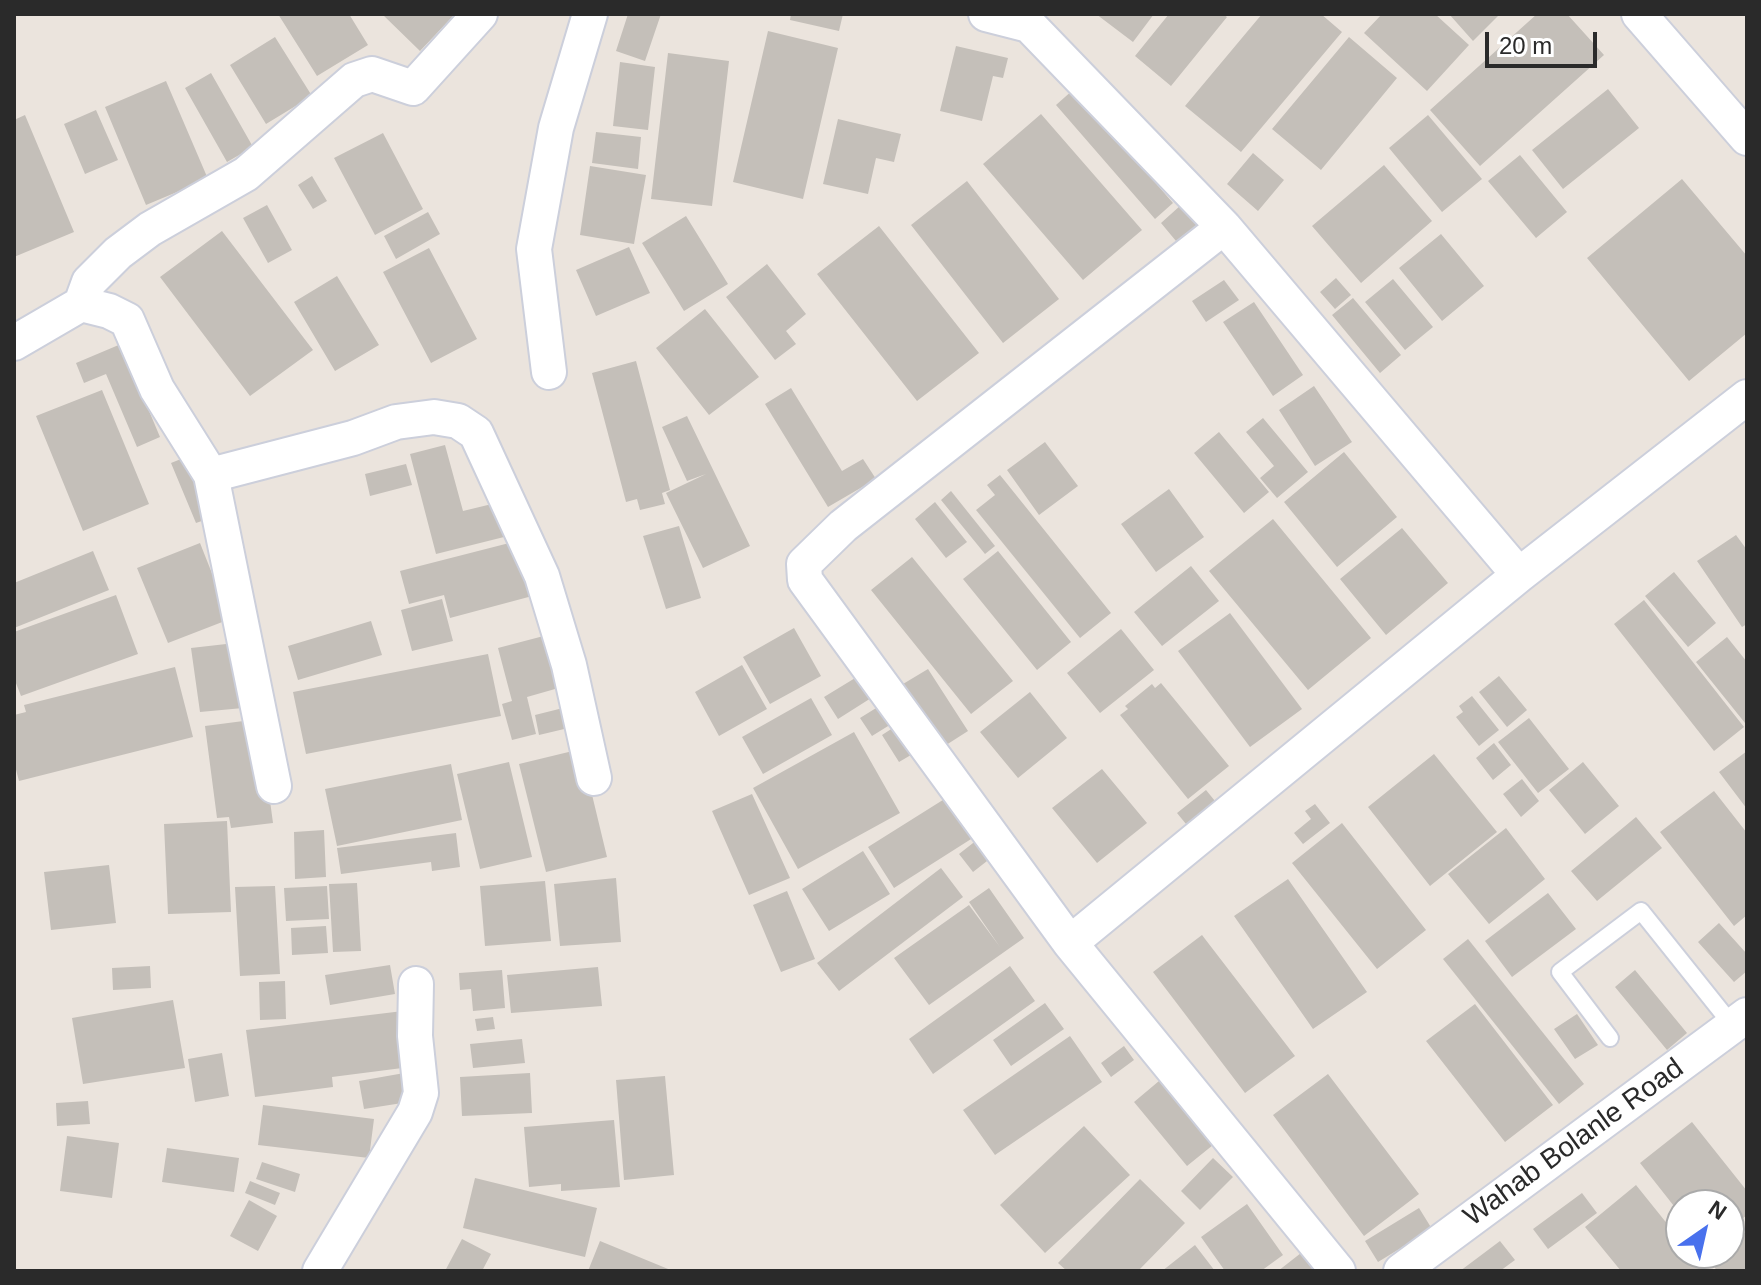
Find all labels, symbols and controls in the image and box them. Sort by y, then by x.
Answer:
scale bar [1489,16,1601,66]
text: 20 m [1499,32,1552,59]
street label: Wahab Bolanle Road [1458,1052,1690,1234]
north arrow [1665,1189,1745,1269]
text: N [1704,1196,1731,1225]

